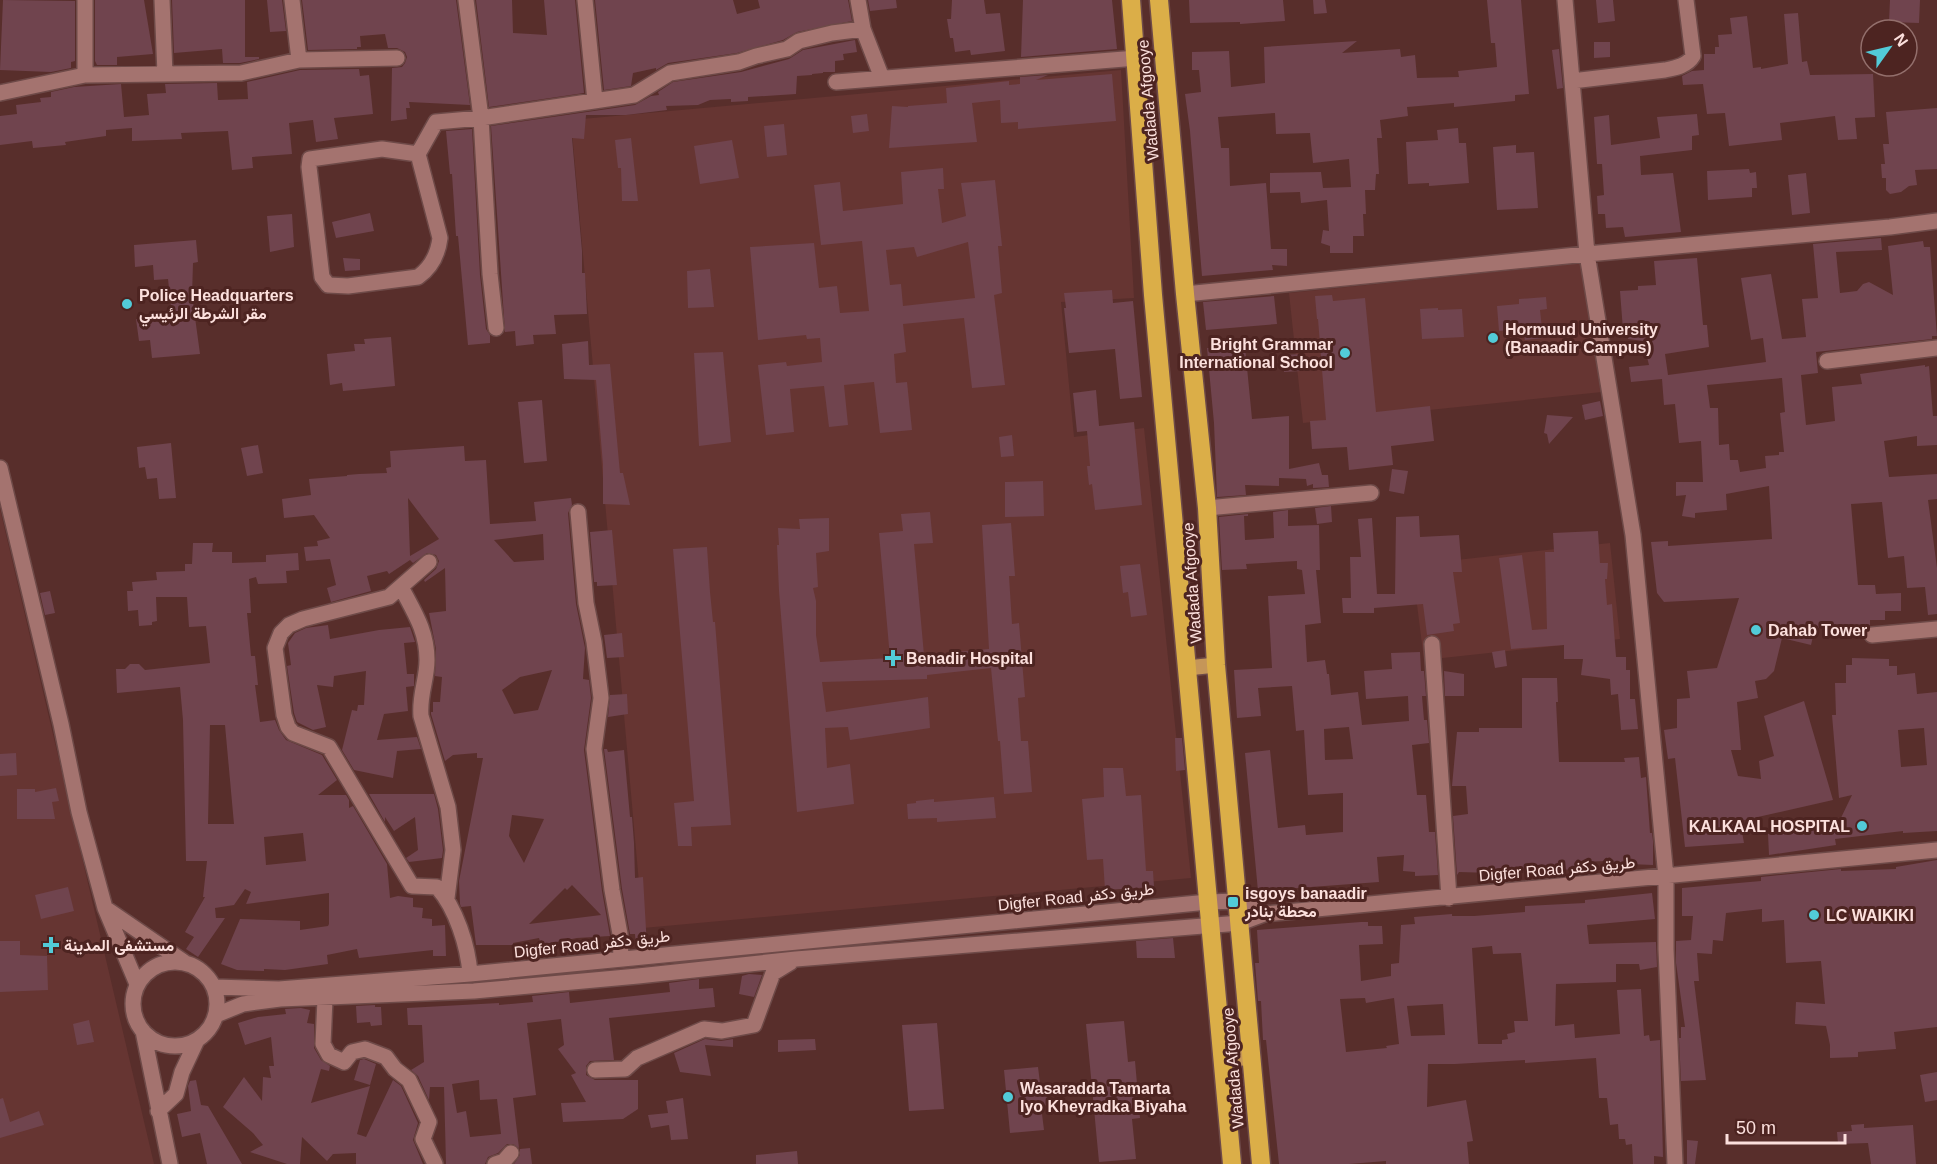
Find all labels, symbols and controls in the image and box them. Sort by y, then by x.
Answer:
north arrow [1859,18,1919,78]
text: N [1891,30,1911,49]
street label: Wadada Afgooye [1134,39,1162,161]
place label: Police Headquarters مقر الشرطة الرئيسي [139,287,294,327]
marker: Police Headquarters مقر الشرطة الرئيسي [120,297,134,311]
place label: Hormuud University (Banaadir Campus) [1505,321,1658,356]
marker: Hormuud University (Banaadir Campus) [1486,331,1500,345]
place label: Bright Grammar International School [1179,336,1333,371]
marker: Bright Grammar International School [1338,346,1352,360]
street label: Wadada Afgooye [1179,522,1205,644]
place label: Dahab Tower [1768,622,1867,639]
marker: Dahab Tower [1749,623,1763,637]
marker: Benadir Hospital [884,649,902,667]
place label: Benadir Hospital [906,650,1033,667]
place label: KALKAAL HOSPITAL [1689,818,1850,835]
marker: KALKAAL HOSPITAL [1855,819,1869,833]
street label: Digfer Road طريق دكفر [1478,854,1636,886]
street label: Digfer Road طريق دكفر [997,880,1155,916]
place label: isgoys banaadir محطة بنادر [1244,885,1367,922]
marker: isgoys banaadir محطة بنادر [1226,895,1240,909]
place label: LC WAIKIKI [1826,907,1914,924]
marker: LC WAIKIKI [1807,908,1821,922]
street label: Digfer Road طريق دكفر [513,927,671,963]
marker: مستشفى المدينة [42,936,60,954]
place label: مستشفى المدينة [64,937,175,955]
street label: Wadada Afgooye [1219,1007,1247,1129]
place label: Wasaradda Tamarta Iyo Kheyradka Biyaha [1020,1080,1186,1115]
marker: Wasaradda Tamarta Iyo Kheyradka Biyaha [1001,1090,1015,1104]
scale bar [1727,1107,1846,1145]
text: 50 m [1736,1118,1776,1138]

